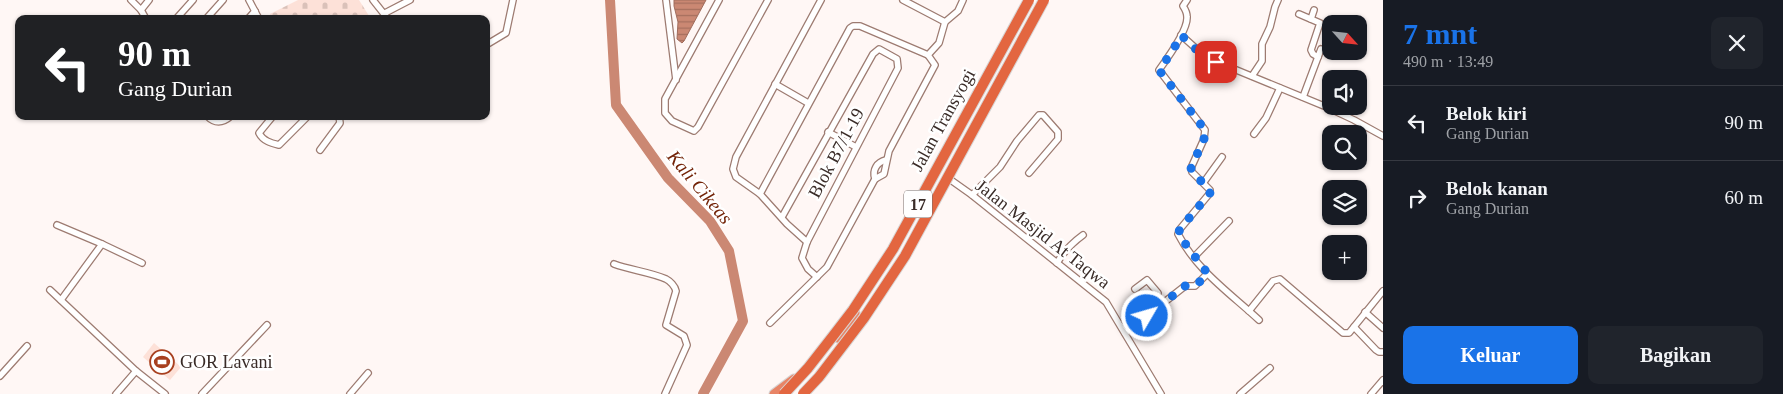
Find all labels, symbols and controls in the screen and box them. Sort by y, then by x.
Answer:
north arrow [1322,15,1368,60]
map controls [1322,15,1367,280]
text: 7 mnt [1403,17,1477,50]
button: close [1711,17,1763,69]
icon: left [35,35,100,100]
text: 90 m [118,35,191,74]
pin [1195,41,1237,83]
icon: arrive [1202,48,1230,76]
text: 490 m · 13:49 [1403,53,1493,70]
street label: Jalan Transyogi [907,66,979,174]
button: sound [1322,70,1367,115]
text: Gang Durian [118,76,232,101]
text: Belok kiri [1446,103,1527,124]
street label: Blok B7/1-19 [804,105,868,201]
icon: left [1403,109,1431,137]
text: 90 m [1724,112,1763,133]
button: search [1322,125,1367,170]
text: Gang Durian [1446,125,1529,142]
water label: Kali Cikeas [663,145,737,228]
street label: Jalan Masjid At Taqwa [972,175,1114,293]
text: Belok kanan [1446,178,1548,199]
button: layers [1322,180,1367,225]
icon: right [1403,184,1431,212]
text: 60 m [1724,187,1763,208]
road number: 17 [904,190,932,218]
text: Gang Durian [1446,200,1529,217]
button: + [1322,235,1367,280]
position arrow [1120,289,1172,341]
button: Keluar [1403,326,1578,384]
button: Bagikan [1588,326,1763,384]
sports icon: GOR Lavani [149,349,175,375]
place label: GOR Lavani [180,352,272,372]

